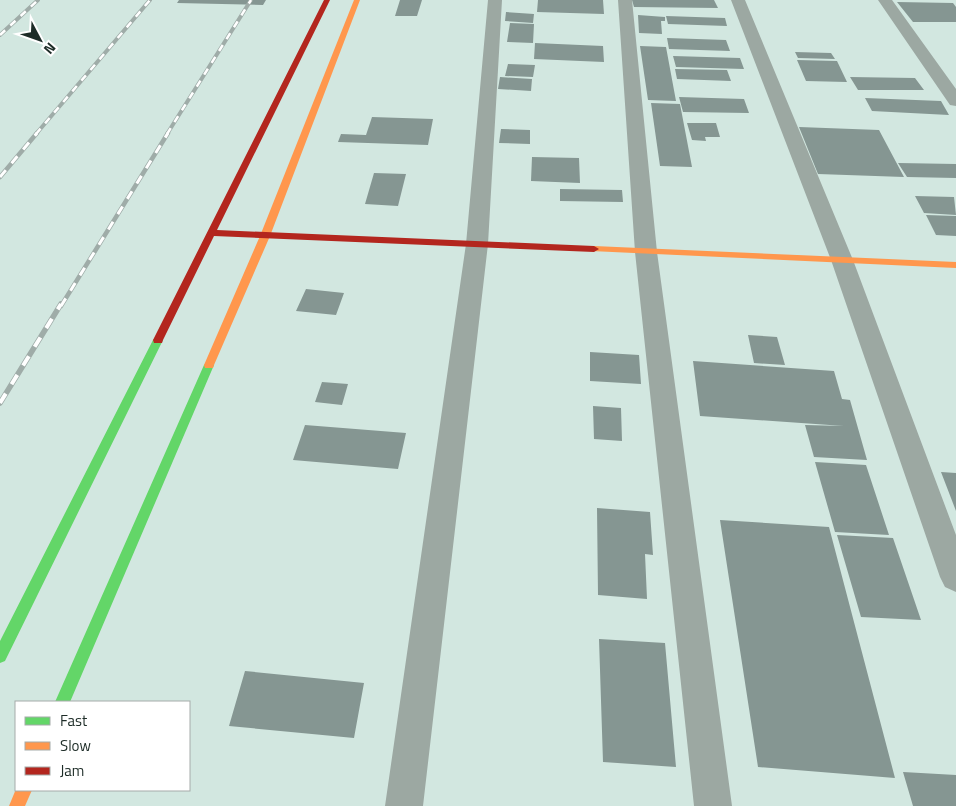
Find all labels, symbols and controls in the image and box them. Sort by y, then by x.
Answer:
north arrow [15,15,65,65]
text: N [39,38,61,59]
legend [15,701,190,791]
text: Fast [60,709,88,732]
text: Slow [60,734,91,757]
text: Jam [60,759,84,782]

